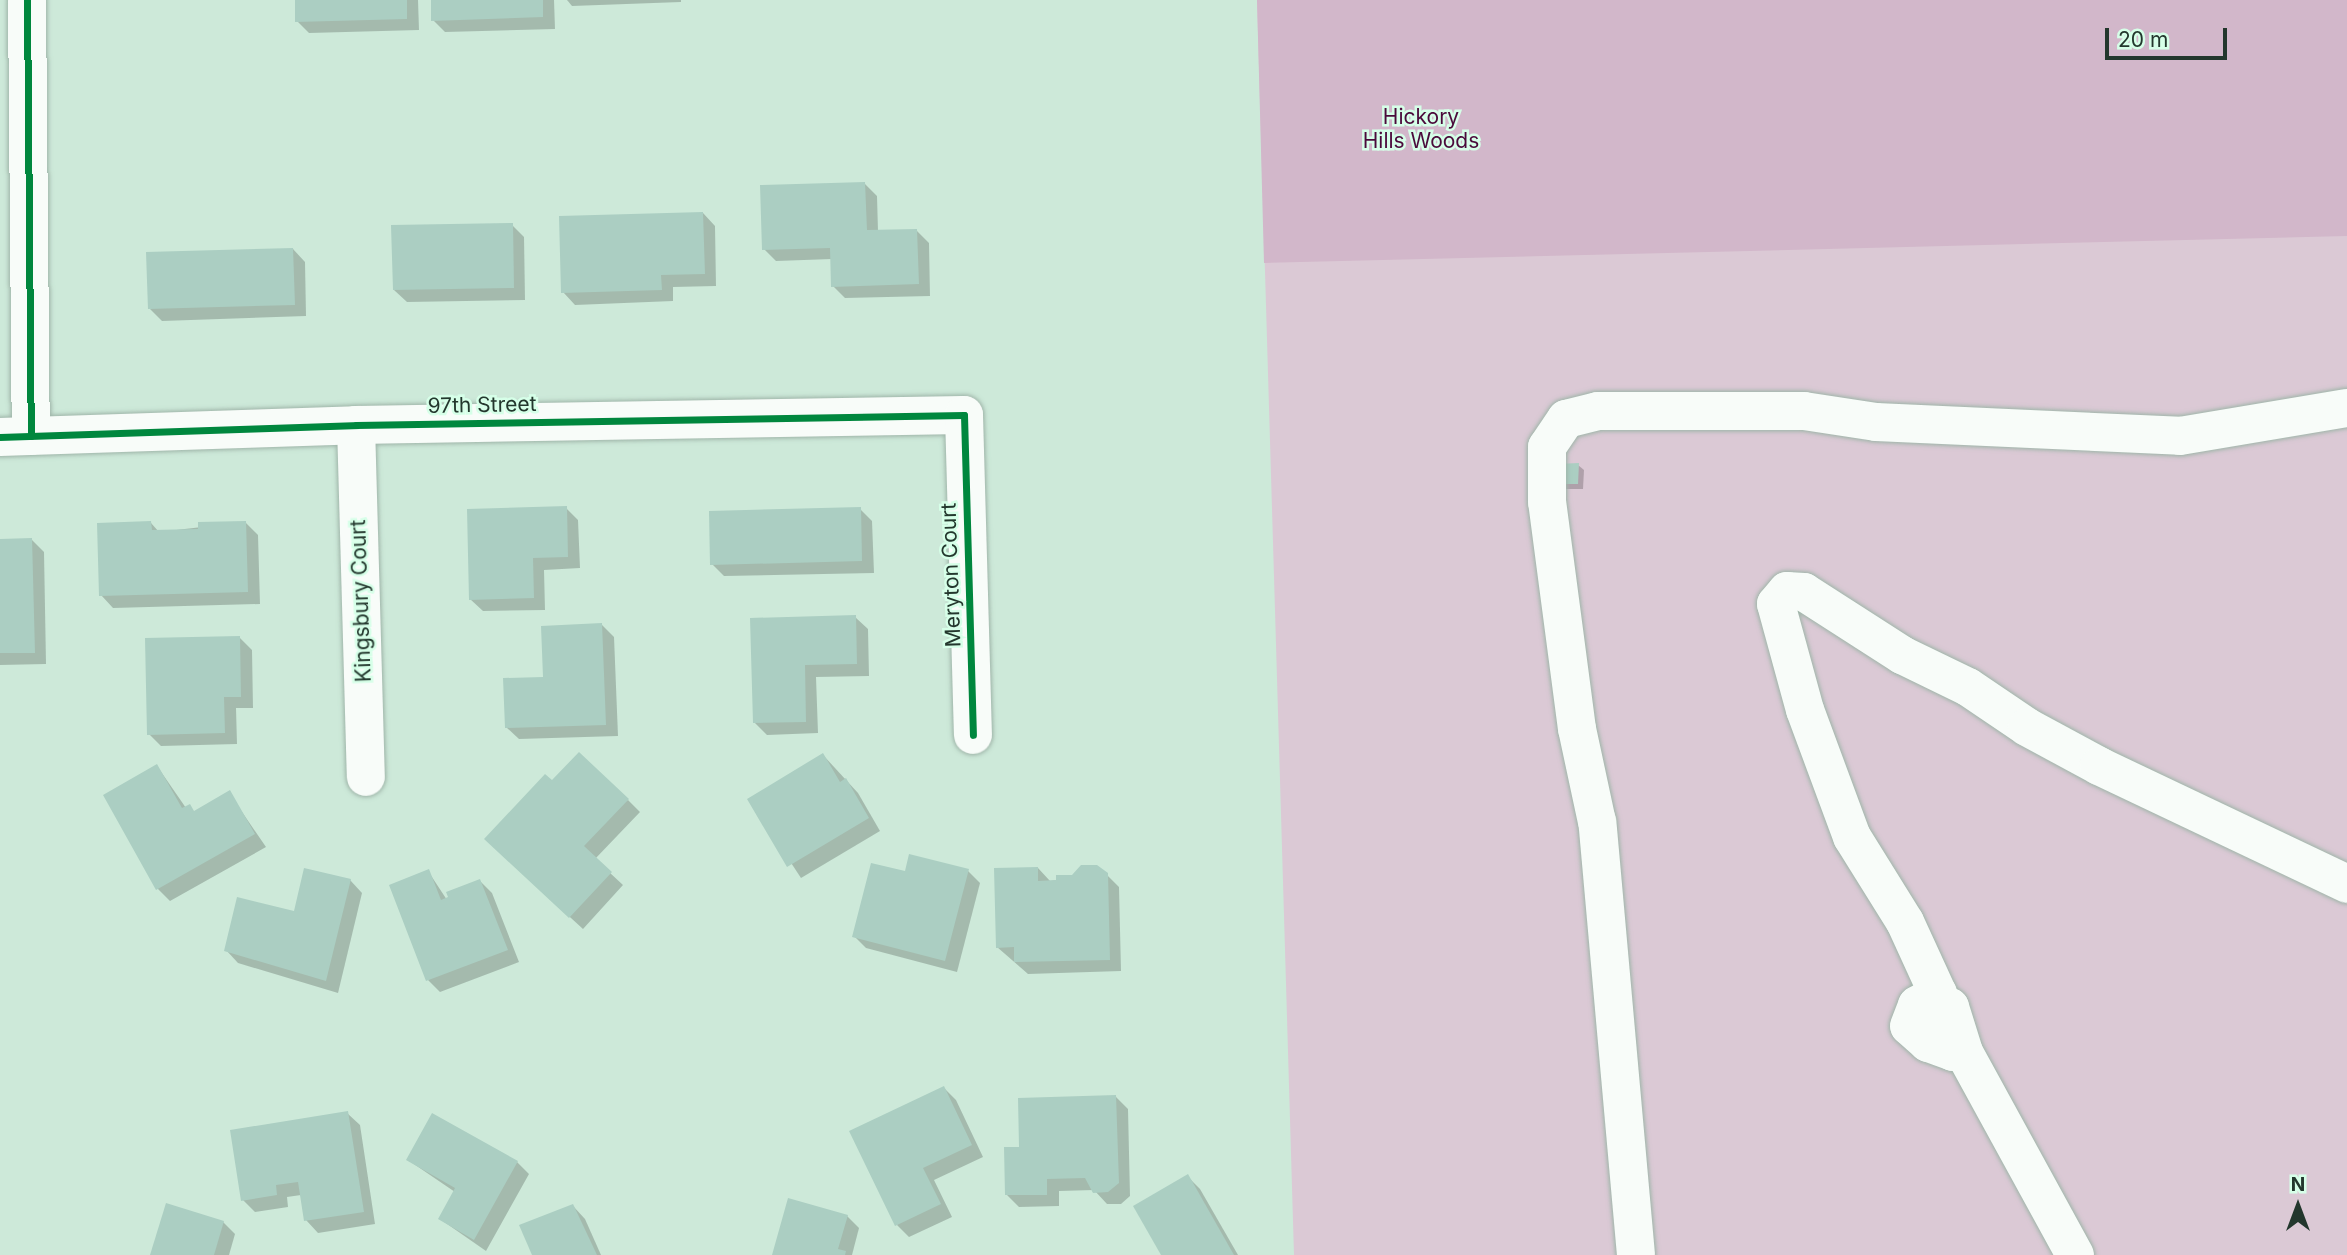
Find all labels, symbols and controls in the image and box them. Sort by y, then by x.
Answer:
scale bar [2109,14,2232,58]
text: 20 m [2118,27,2168,52]
park label: Hickory Hills Woods [1363,104,1479,154]
street label: 97th Street [427,391,537,419]
street label: Meryton Court [936,502,966,648]
street label: Kingsbury Court [346,519,376,683]
north arrow [2263,1171,2333,1241]
text: N [2291,1173,2305,1196]

